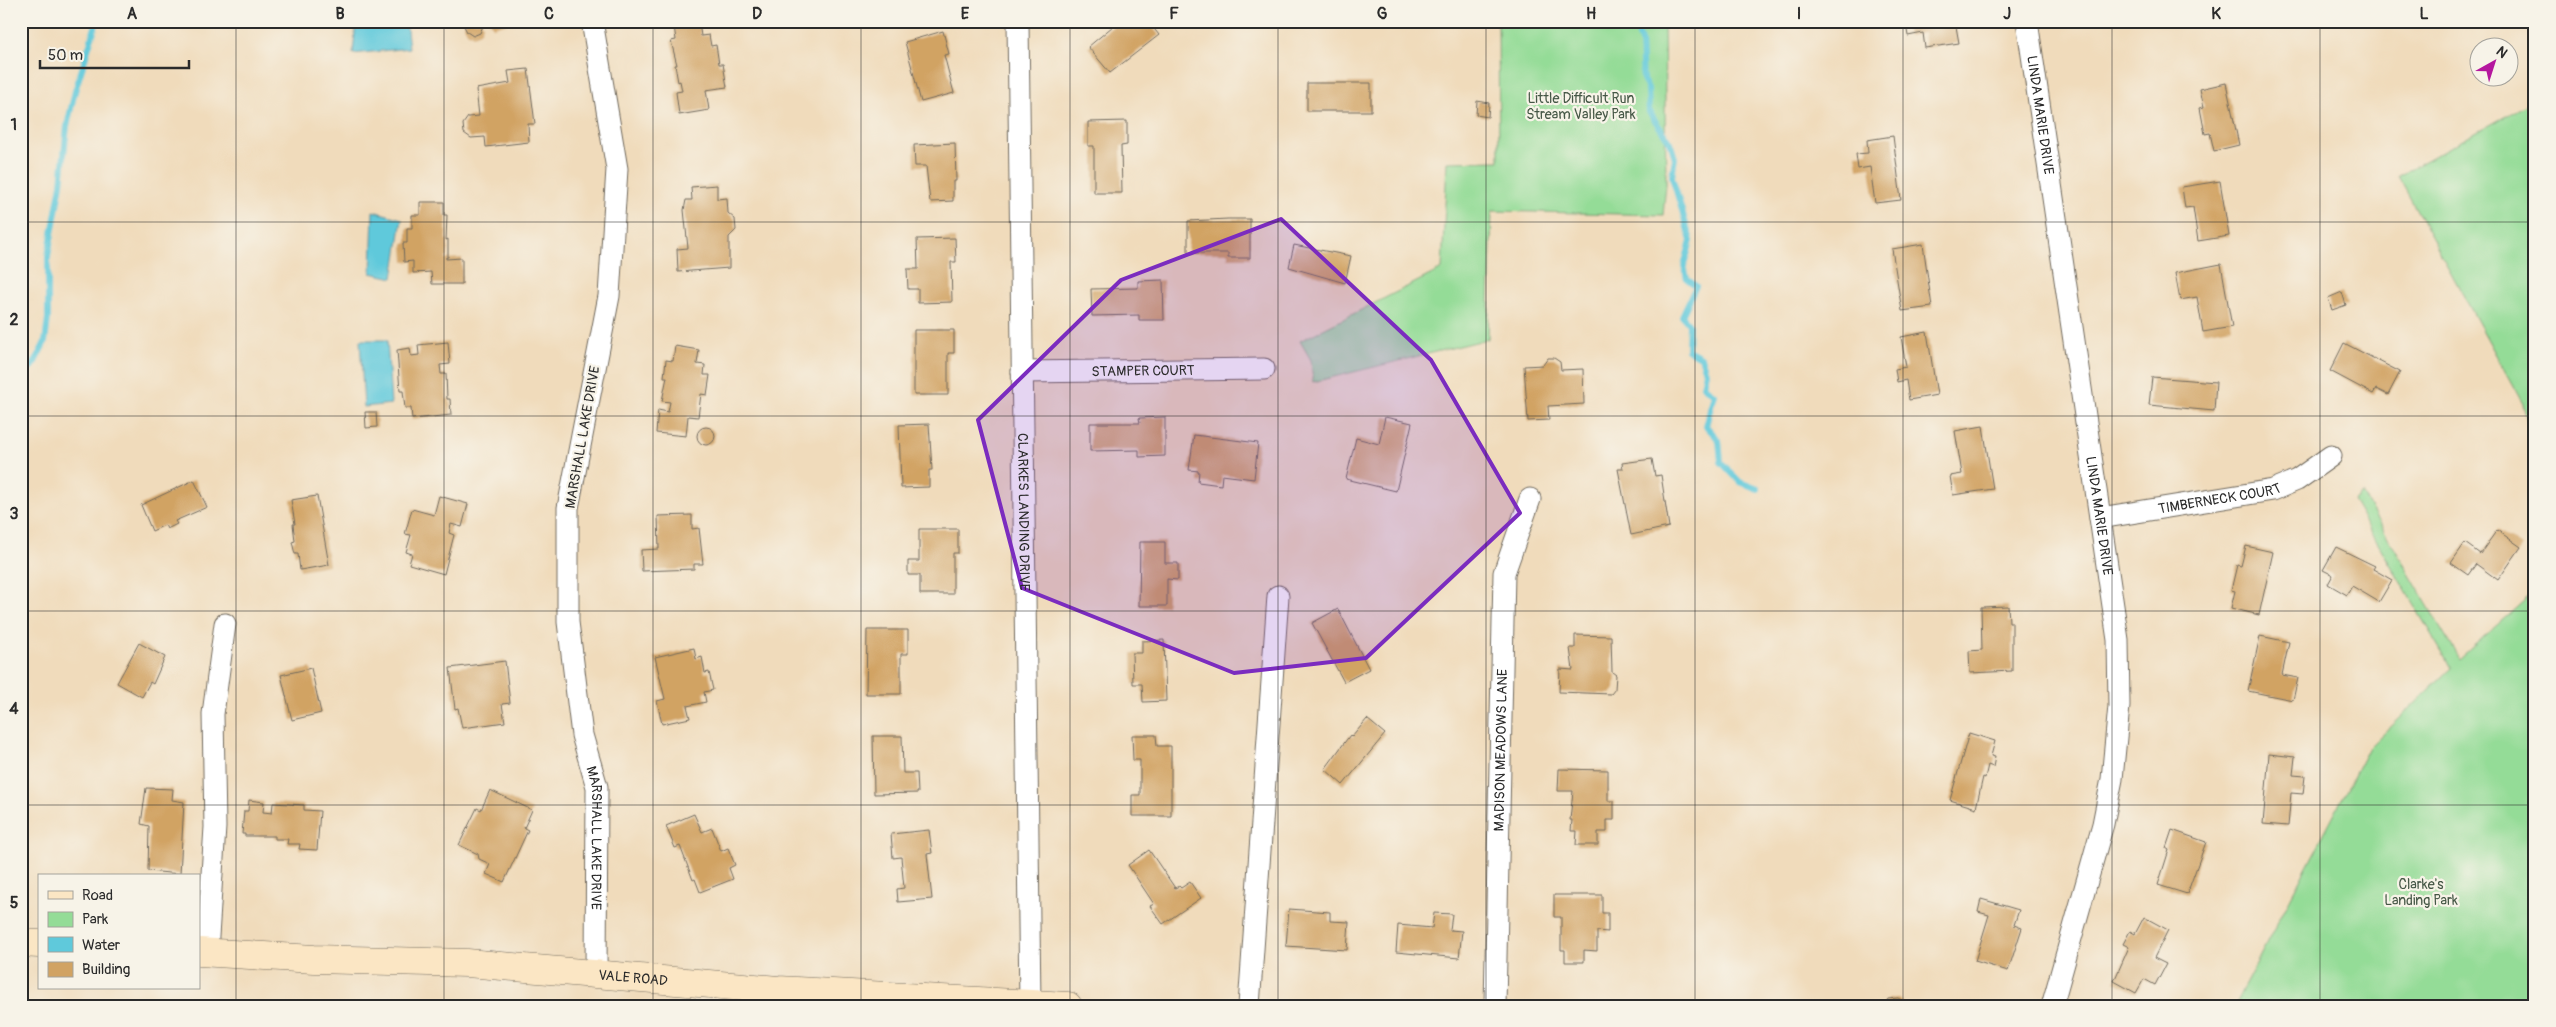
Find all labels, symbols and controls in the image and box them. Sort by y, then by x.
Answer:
text: A [127,4,138,24]
text: B [335,4,345,24]
text: C [544,4,554,24]
text: D [752,4,762,24]
text: E [961,4,970,24]
text: F [1169,4,1179,24]
text: G [1377,4,1388,24]
text: H [1586,4,1596,24]
text: I [1797,4,1801,24]
text: J [2003,4,2011,24]
text: K [2211,4,2221,24]
text: L [2419,4,2429,24]
scale bar [40,38,189,70]
north arrow [2468,38,2518,88]
text: N [2493,43,2511,62]
text: 50 m [48,46,83,65]
street label: LINDA MARIE DRIVE [2023,54,2057,176]
park label: Little Difficult Run Stream Valley Park [1526,90,1636,123]
text: 1 [11,115,17,135]
text: 2 [10,310,19,330]
street label: STAMPER COURT [1091,362,1195,380]
street label: MARSHALL LAKE DRIVE [562,364,603,510]
street label: CLARKES LANDING DRIVE [1014,433,1033,591]
street label: LINDA MARIE DRIVE [2082,455,2116,577]
street label: TIMBERNECK COURT [2157,480,2284,517]
text: 3 [10,504,19,524]
street label: MADISON MEADOWS LANE [1491,669,1511,832]
text: 4 [9,699,19,719]
street label: MARSHALL LAKE DRIVE [582,764,605,910]
legend [38,874,200,990]
park label: Clarke's Landing Park [2384,876,2458,909]
text: Road [82,886,113,905]
text: 5 [10,893,19,913]
text: Park [82,910,109,929]
text: Water [82,936,121,955]
text: Building [82,960,130,979]
street label: VALE ROAD [598,966,669,989]

